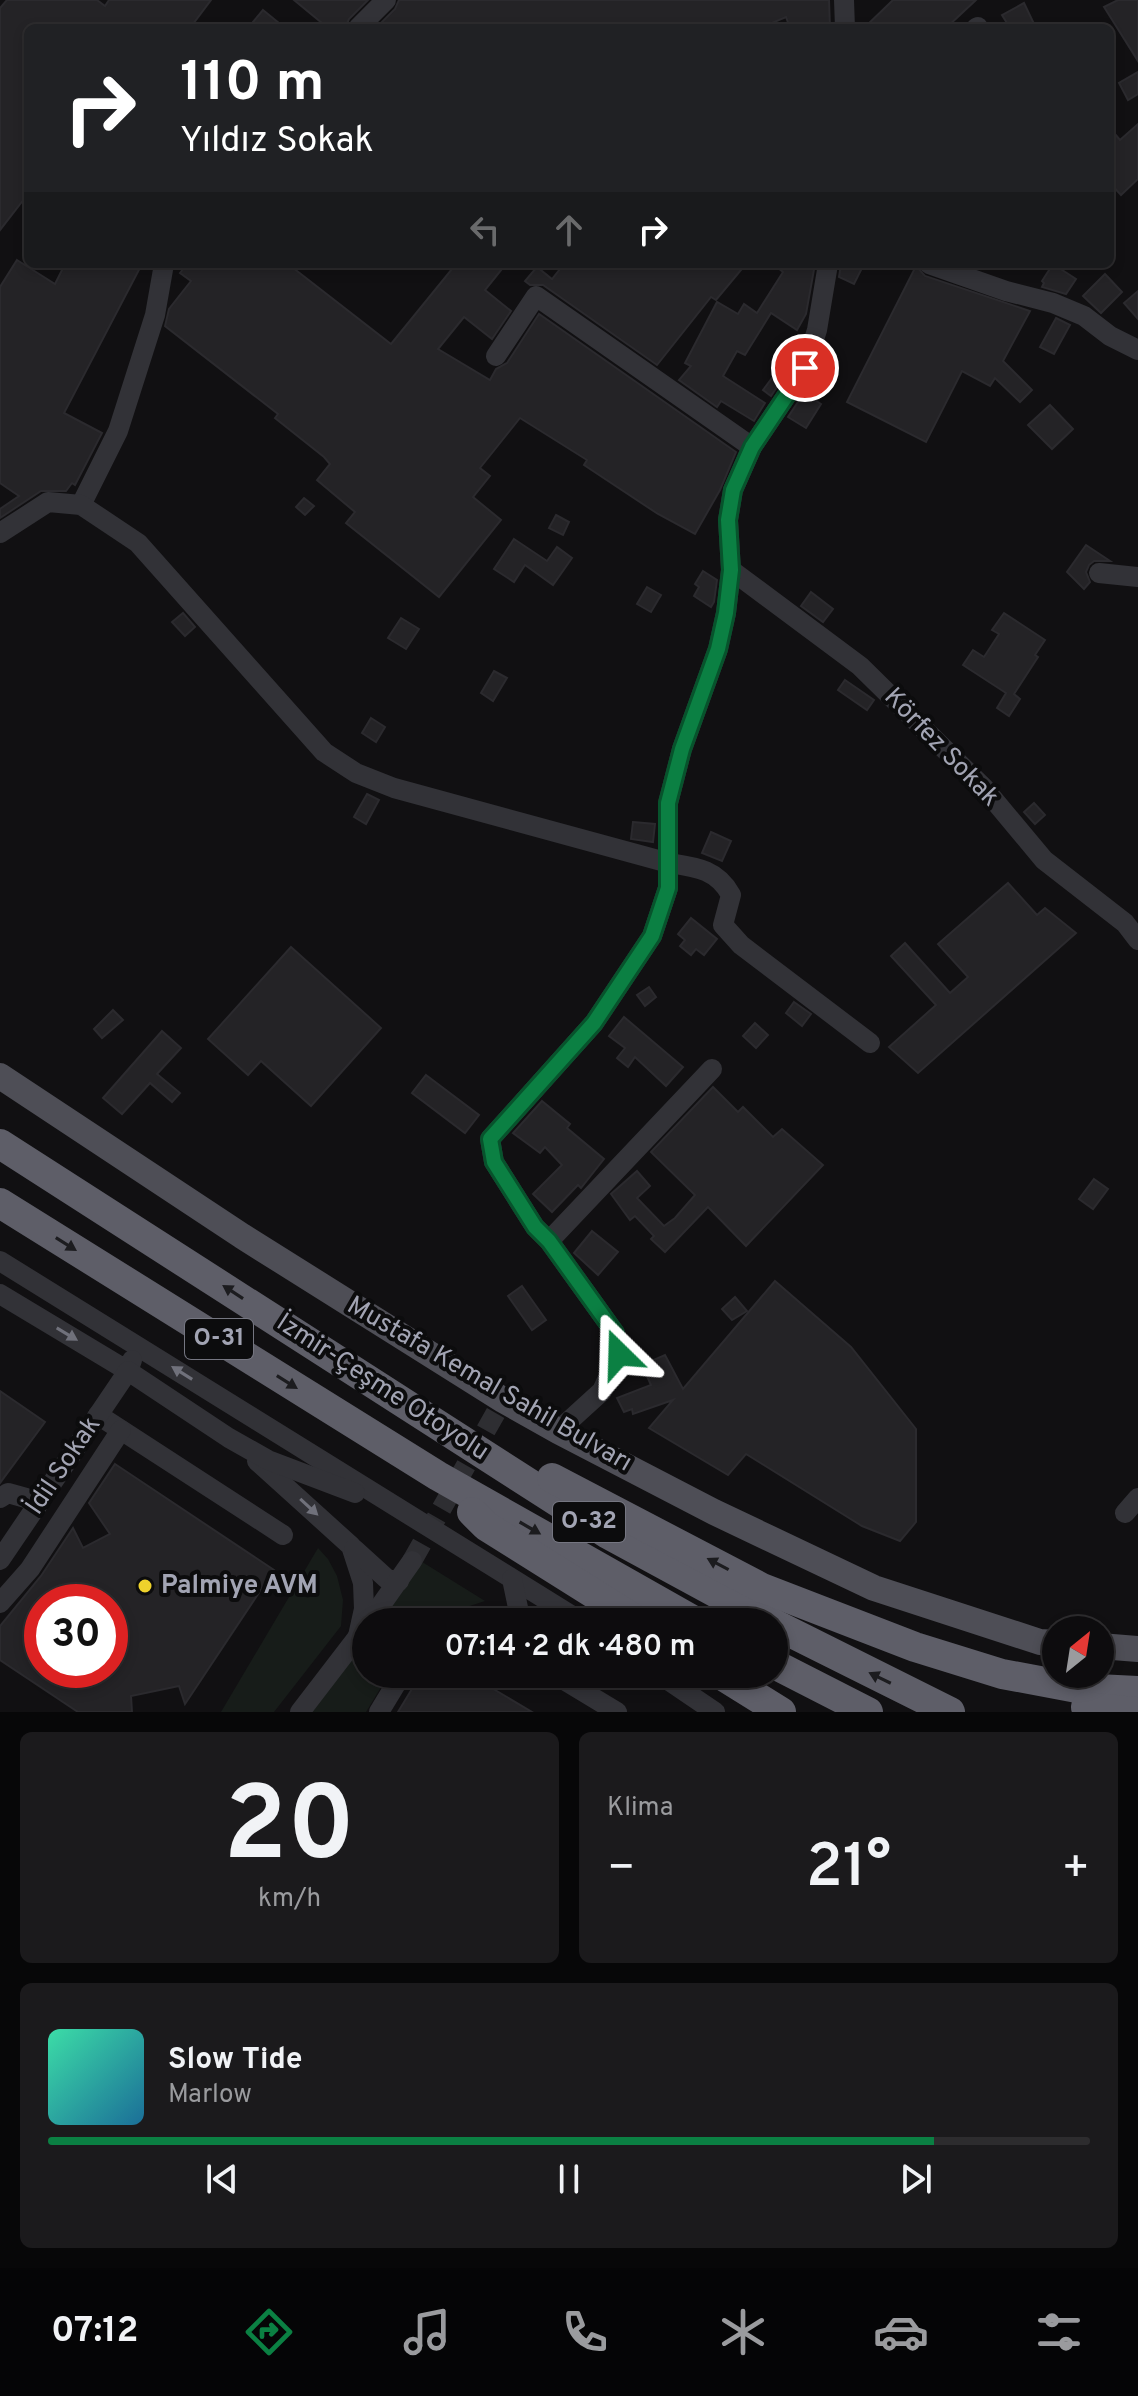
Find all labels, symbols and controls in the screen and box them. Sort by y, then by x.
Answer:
text: 110 m [180,50,325,120]
icon: right [48,56,152,160]
text: Yıldız Sokak [180,119,374,165]
icon: left [463,208,507,252]
icon: ahead [547,208,591,252]
icon: right [631,208,675,252]
pin [771,334,839,402]
icon: arrive [783,346,827,390]
street label: Körfez Sokak [876,682,1006,814]
one-way arrow [55,1237,77,1251]
one-way arrow [222,1285,243,1300]
street label: Mustafa Kemal Sahil Bulvarı [340,1290,638,1480]
street label: İzmir-Çeşme Otoyolu [269,1306,495,1469]
position arrow [577,1312,661,1396]
road number: O-31 [185,1319,253,1359]
one-way arrow [56,1327,78,1341]
one-way arrow [171,1366,193,1380]
one-way arrow [276,1374,298,1388]
street label: İdil Sokak [18,1410,109,1522]
one-way arrow [300,1498,319,1516]
road number: O-32 [553,1502,625,1542]
one-way arrow [519,1521,541,1535]
one-way arrow [707,1558,730,1571]
place label: Palmiye AVM [161,1570,318,1603]
marker: Palmiye AVM [136,1577,154,1595]
speed limit sign: 30 [24,1584,128,1688]
north arrow [1042,1616,1114,1688]
map controls [1042,1616,1114,1688]
text: 07:14 · 2 dk · 480 m [444,1629,696,1666]
one-way arrow [868,1671,892,1685]
text: 20 [224,1765,355,1897]
text: Klima [607,1792,673,1825]
text: 21° [806,1832,891,1908]
text: − [607,1842,635,1898]
text: + [1062,1842,1090,1898]
text: km/h [258,1883,321,1916]
text: Slow Tide [168,2042,302,2079]
text: Marlow [168,2079,252,2112]
icon: previous [200,2157,244,2201]
icon: pause [547,2157,591,2201]
icon: next [894,2157,938,2201]
icon: directions [241,2304,297,2360]
icon: music [399,2304,455,2360]
icon: phone [557,2304,613,2360]
icon: climate [715,2304,771,2360]
icon: car [873,2304,929,2360]
icon: filters [1031,2304,1087,2360]
text: 07:12 [51,2309,139,2355]

